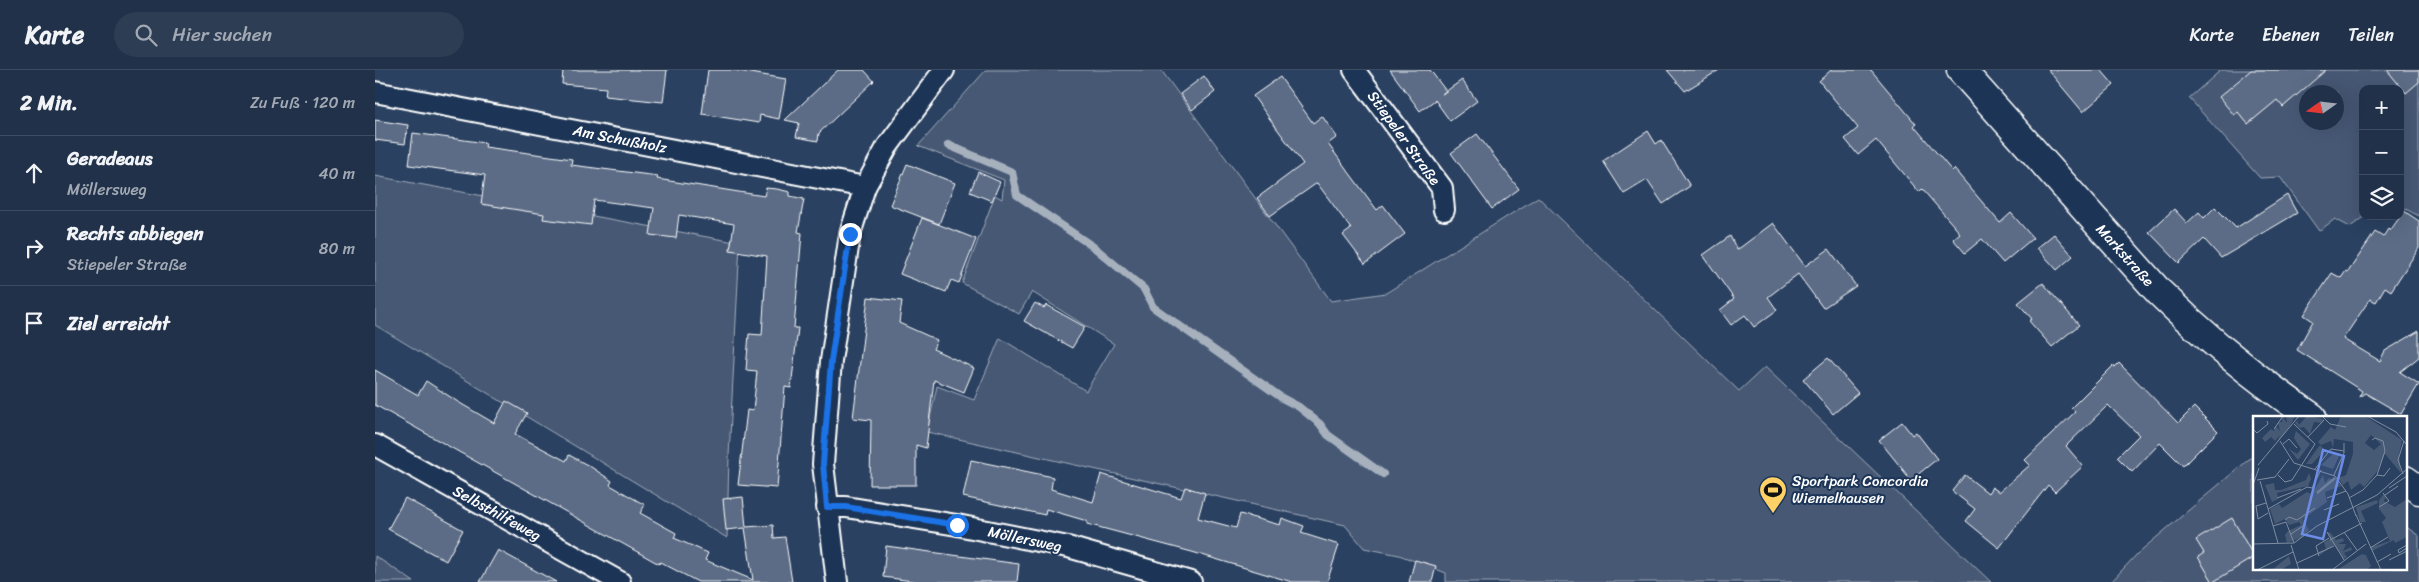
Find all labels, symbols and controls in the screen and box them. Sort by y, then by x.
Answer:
search box [114,12,464,57]
text: Karte [25,14,84,56]
text: Hier suchen [172,18,272,51]
text: Karte [2190,19,2234,51]
text: Ebenen [2262,19,2320,51]
text: Teilen [2348,19,2394,51]
icon: search [132,21,160,49]
text: 2 Min. [20,84,78,122]
street label: Stiepeler Straße [1360,85,1448,191]
north arrow [2299,85,2344,130]
map controls [2359,85,2404,220]
button: + [2359,85,2404,130]
text: Zu Fuß · 120 m [250,88,355,117]
street label: Am Schußholz [570,117,670,161]
button: − [2359,130,2404,175]
text: Geradeaus [67,142,153,175]
icon: ahead [20,159,48,187]
text: 40 m [318,159,355,188]
text: Möllersweg [67,175,147,204]
button: layers [2359,175,2404,220]
text: Rechts abbiegen [67,217,204,250]
street label: Markstraße [2089,217,2161,293]
route end [839,223,862,246]
icon: right [20,234,48,262]
text: 80 m [319,234,355,263]
text: Stiepeler Straße [67,250,187,279]
text: Ziel erreicht [67,307,170,340]
icon: arrive [20,309,48,337]
inset map [2253,416,2407,570]
place label: Sportpark Concordia Wiemelhausen [1792,468,1929,511]
sports icon: Sportpark Concordia Wiemelhausen [1758,475,1788,514]
street label: Selbsthilfeweg [448,478,546,548]
route start [946,514,969,537]
street label: Möllersweg [986,519,1064,559]

